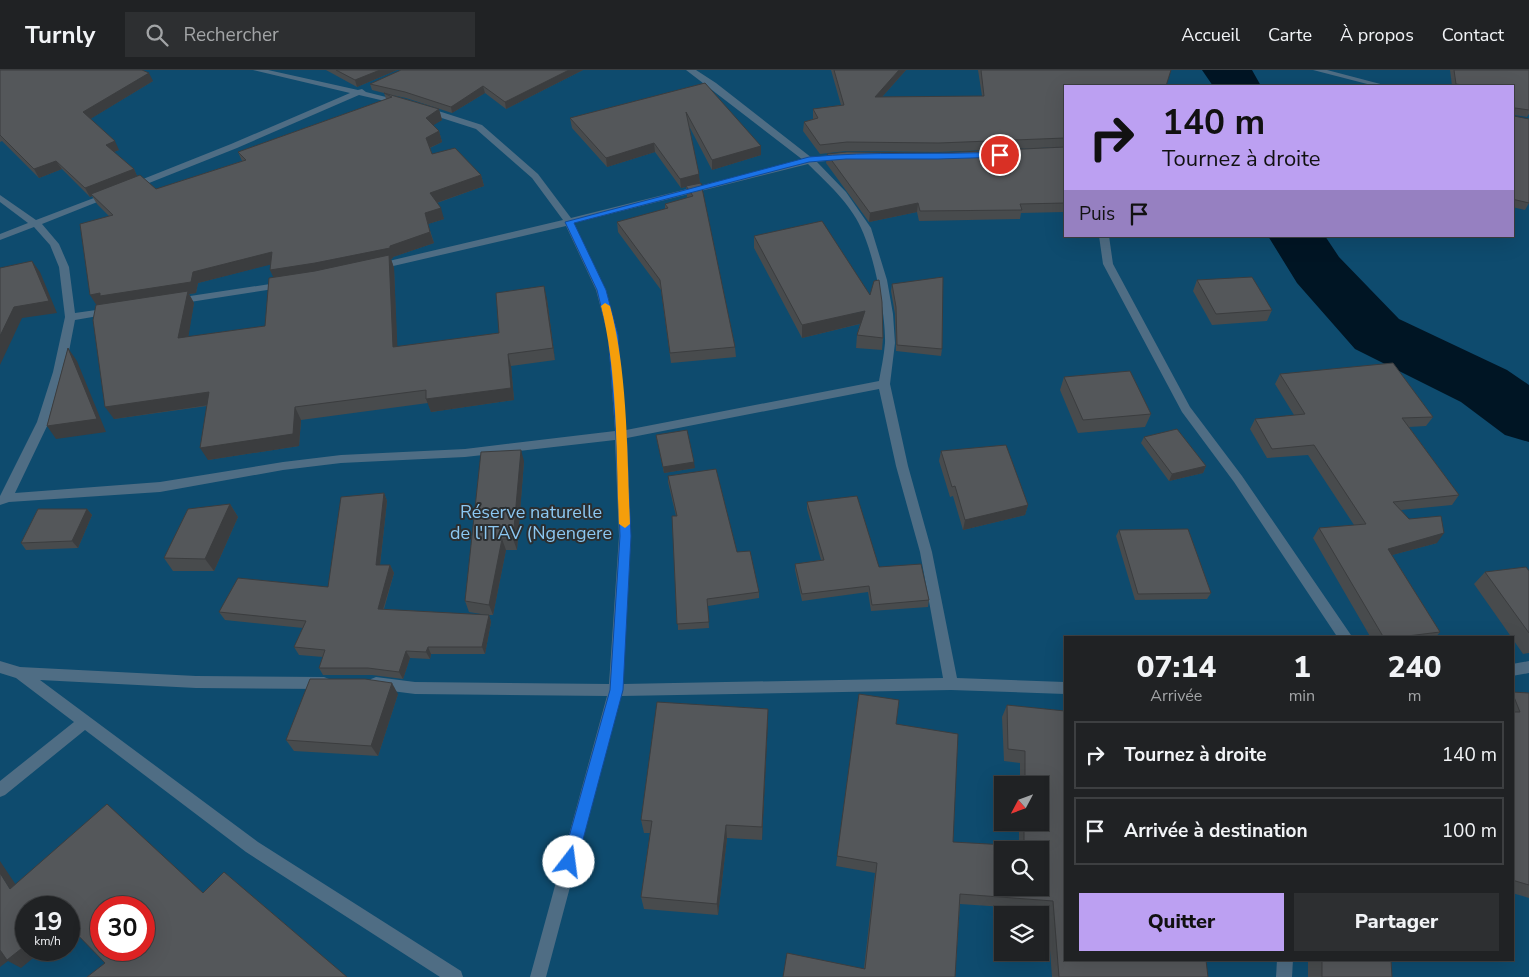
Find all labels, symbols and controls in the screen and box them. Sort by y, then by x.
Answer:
search box [125,12,475,57]
text: Turnly [25,19,95,51]
icon: search [143,21,171,49]
text: Rechercher [183,22,279,48]
text: Accueil [1181,23,1240,47]
text: Carte [1268,23,1312,47]
text: À propos [1340,23,1414,47]
text: Contact [1442,23,1504,47]
text: 140 m [1162,99,1265,146]
icon: right [1079,105,1144,170]
pin [979,134,1021,176]
icon: arrive [986,141,1014,169]
text: Tournez à droite [1162,144,1321,174]
icon: arrive [1125,200,1153,228]
text: Puis [1079,201,1115,227]
park label: Réserve naturelle de l'ITAV (Ngengere [450,500,612,545]
text: 07:14 [1136,647,1216,688]
text: 1 [1293,647,1311,688]
text: 240 [1388,647,1442,688]
text: Arrivée [1150,685,1202,707]
text: min [1289,685,1315,707]
text: m [1408,685,1421,707]
icon: right [1081,741,1109,769]
text: Tournez à droite [1124,742,1267,768]
text: 140 m [1442,742,1497,768]
north arrow [994,776,1049,831]
map controls [994,776,1049,961]
icon: arrive [1081,817,1109,845]
text: Arrivée à destination [1124,818,1308,844]
text: 100 m [1442,818,1497,844]
position arrow [542,835,594,887]
button: search [994,841,1049,896]
button: Quitter [1079,893,1284,951]
button: Partager [1294,893,1499,951]
speed limit sign: 30 [90,896,155,961]
text: 19 [32,905,63,939]
button: layers [994,906,1049,961]
text: km/h [34,933,61,949]

